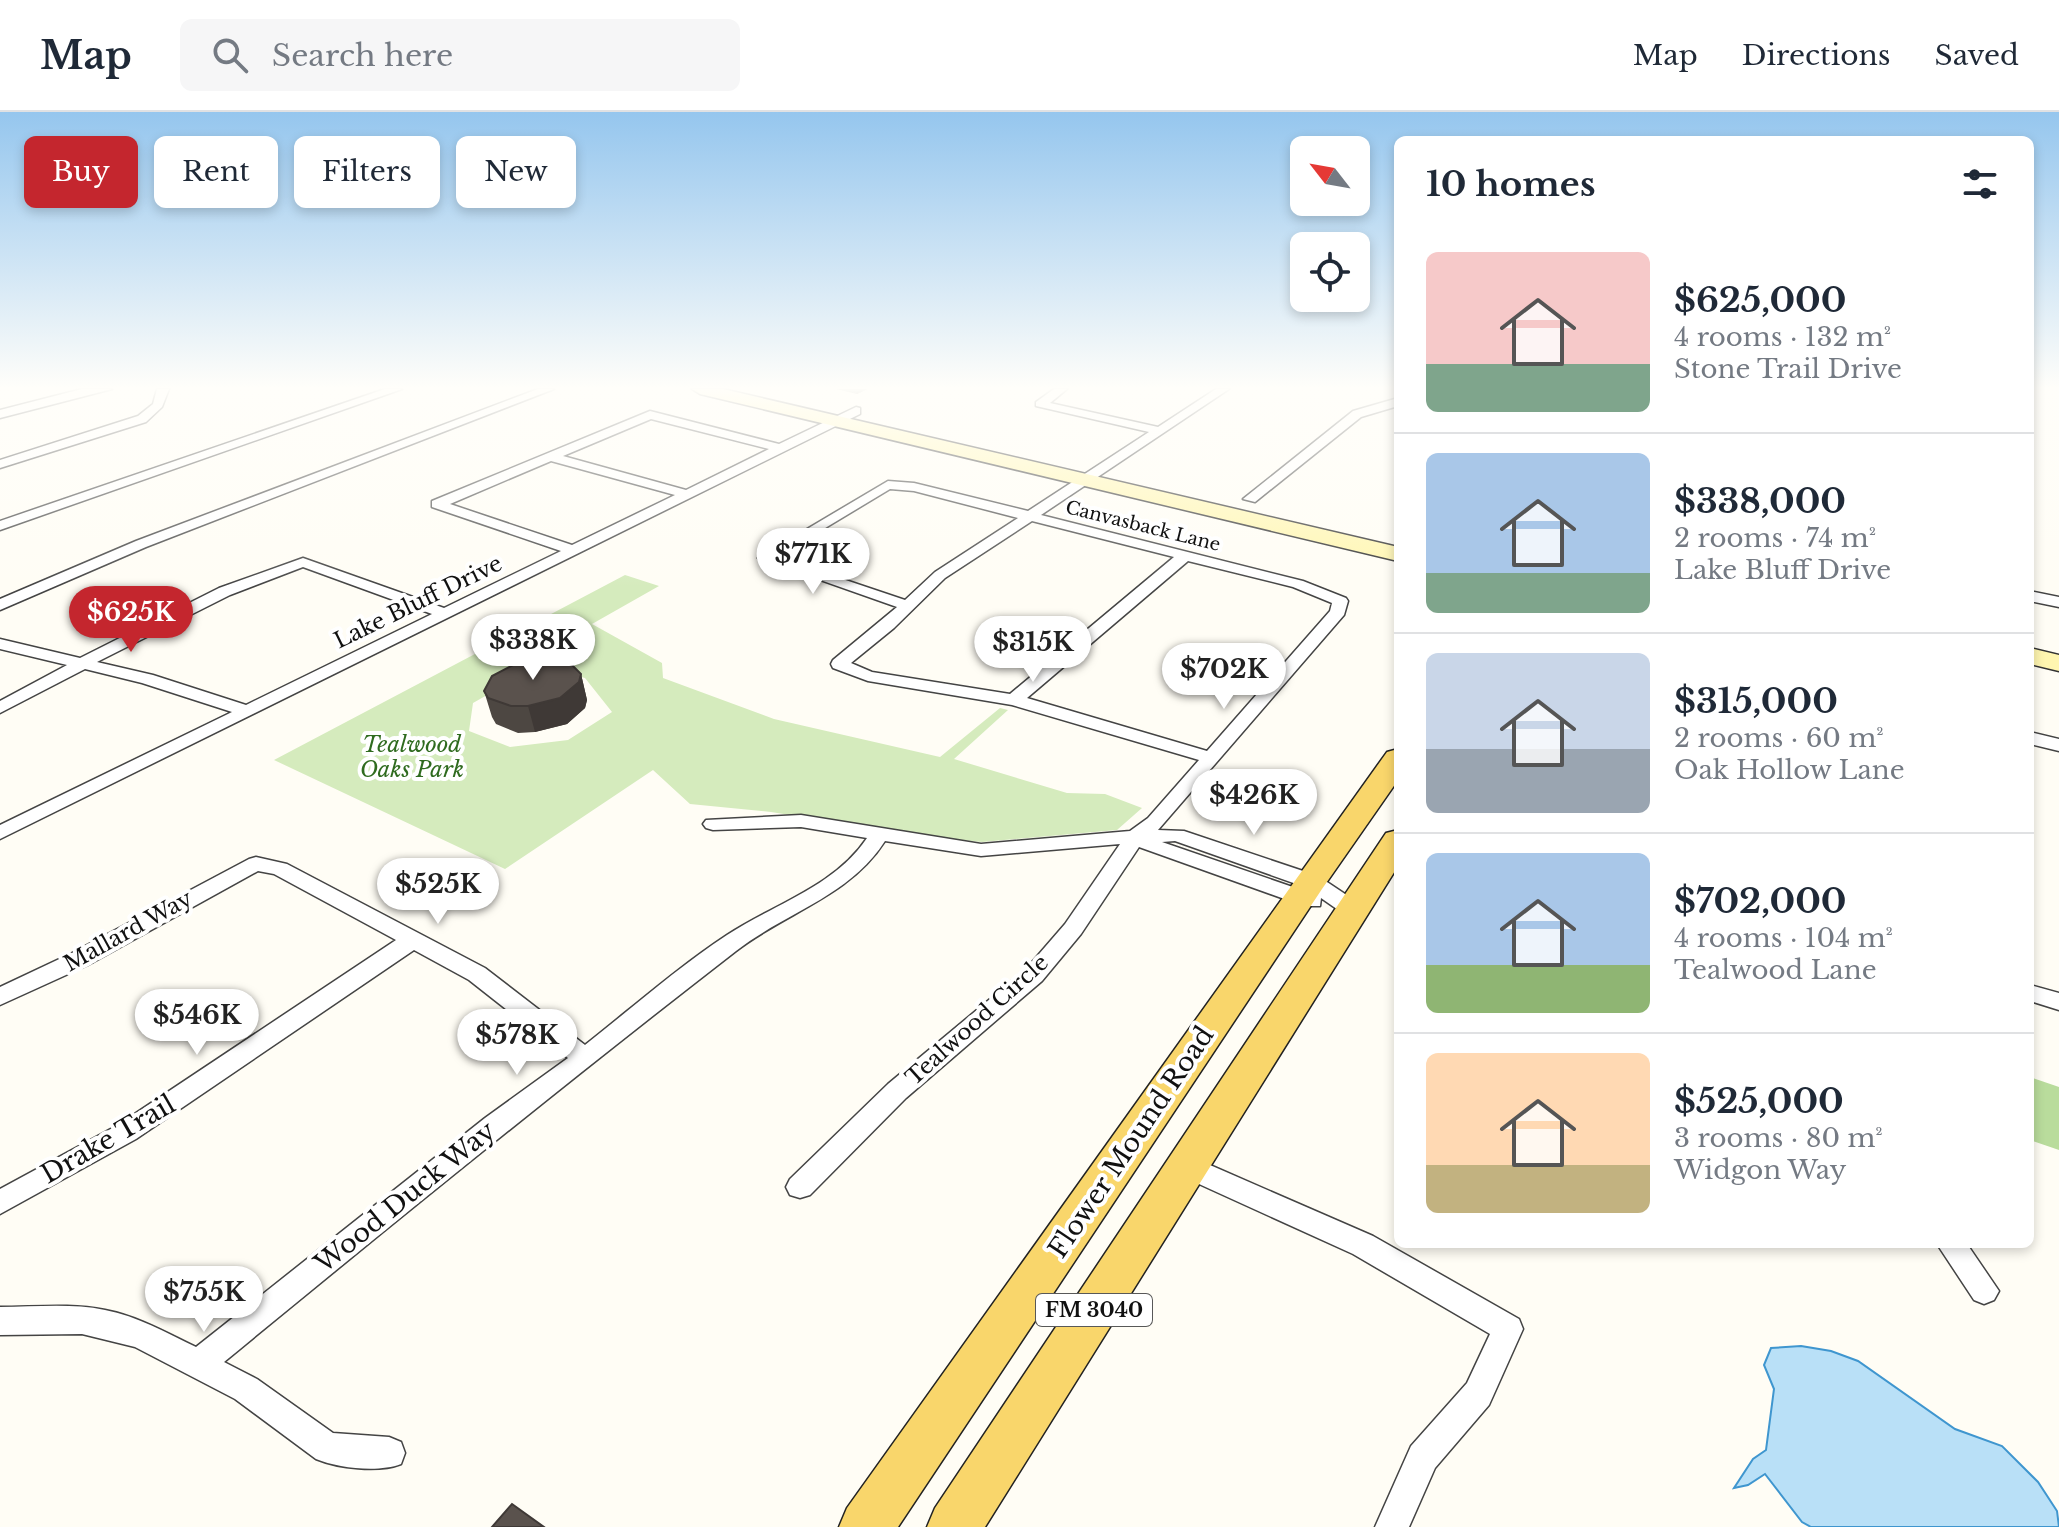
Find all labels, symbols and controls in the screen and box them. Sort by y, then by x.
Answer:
search box [180,19,740,91]
text: Map [40,32,132,79]
icon: search [208,33,252,77]
text: Search here [272,37,453,74]
text: Map [1633,38,1698,73]
text: Directions [1742,38,1891,73]
text: Saved [1935,38,2019,73]
chip: Buy [24,136,138,208]
chip: Rent [154,136,278,208]
chip: Filters [294,136,440,208]
chip: New [456,136,576,208]
north arrow [1290,136,1370,216]
map controls [1290,136,1370,312]
icon: filters [1958,162,2002,206]
text: 10 homes [1426,163,1596,205]
button: locate [1290,232,1370,312]
text: $625,000 [1674,279,1846,321]
icon: home [1490,284,1586,380]
text: 4 rooms · 132 m² [1674,321,1891,353]
text: Stone Trail Drive [1674,353,1902,385]
text: $338,000 [1674,480,1846,522]
icon: home [1490,485,1586,581]
street label: Canvasback Lane [1063,496,1223,556]
text: 2 rooms · 74 m² [1674,522,1876,554]
pin: $771K [757,528,869,596]
text: $771K [775,538,851,570]
street label: Lake Bluff Drive [329,550,507,654]
text: Lake Bluff Drive [1674,554,1891,586]
pin: $625K [75,586,187,654]
text: $625K [87,596,175,628]
pin: $338K [477,614,589,682]
pin: $315K [977,616,1089,684]
text: $338K [489,624,577,656]
text: $315K [992,626,1074,658]
pin: $702K [1168,643,1280,711]
text: $702K [1180,653,1268,685]
text: $315,000 [1674,680,1838,722]
icon: home [1490,685,1586,781]
text: 2 rooms · 60 m² [1674,722,1884,754]
park label: Tealwood Oaks Park [360,731,464,783]
text: Oak Hollow Lane [1674,754,1905,786]
pin: $426K [1198,769,1310,837]
text: $426K [1209,779,1299,811]
pin: $525K [382,858,494,926]
text: $525K [395,868,481,900]
text: $702,000 [1674,880,1846,922]
street label: Mallard Way [59,885,197,977]
icon: home [1490,885,1586,981]
text: 4 rooms · 104 m² [1674,922,1893,954]
street label: Tealwood Circle [900,949,1054,1091]
text: Tealwood Lane [1674,954,1877,986]
pin: $546K [141,989,253,1057]
text: $546K [153,999,241,1031]
pin: $578K [461,1009,573,1077]
text: $578K [475,1019,559,1051]
street label: Flower Mound Road [1042,1020,1220,1264]
text: $525,000 [1674,1080,1844,1122]
icon: home [1490,1085,1586,1181]
street label: Drake Trail [35,1088,181,1190]
street label: Wood Duck Way [308,1114,502,1280]
text: 3 rooms · 80 m² [1674,1122,1883,1154]
text: Widgon Way [1674,1154,1846,1186]
pin: $755K [148,1266,260,1334]
text: $755K [163,1276,245,1308]
road number: FM 3040 [1036,1294,1152,1326]

